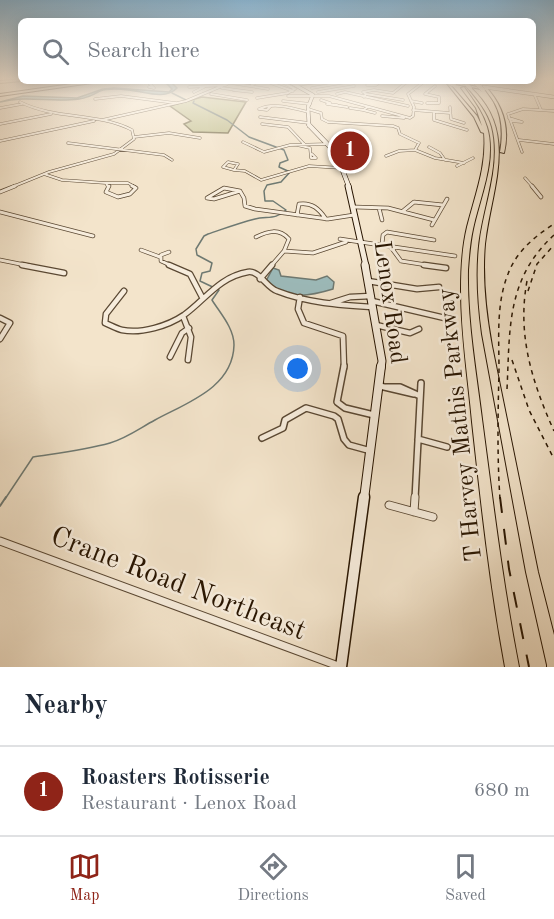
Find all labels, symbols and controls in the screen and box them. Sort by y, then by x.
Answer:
search box [18,18,536,84]
icon: search [39,35,72,68]
text: Search here [87,40,200,62]
pin: 1 [330,128,370,174]
street label: Lenox Road [369,239,410,365]
street label: T Harvey Mathis Parkway [435,286,487,563]
your location [283,354,312,383]
street label: Crane Road Northeast [47,523,309,646]
text: Nearby [24,693,108,719]
text: Roasters Rotisserie [81,767,270,789]
text: 1 [38,781,49,801]
text: 680 m [474,781,530,801]
text: Restaurant · Lenox Road [81,794,297,814]
tab: Map [68,850,101,906]
tab: Directions [238,850,309,906]
tab: Saved [445,850,486,906]

